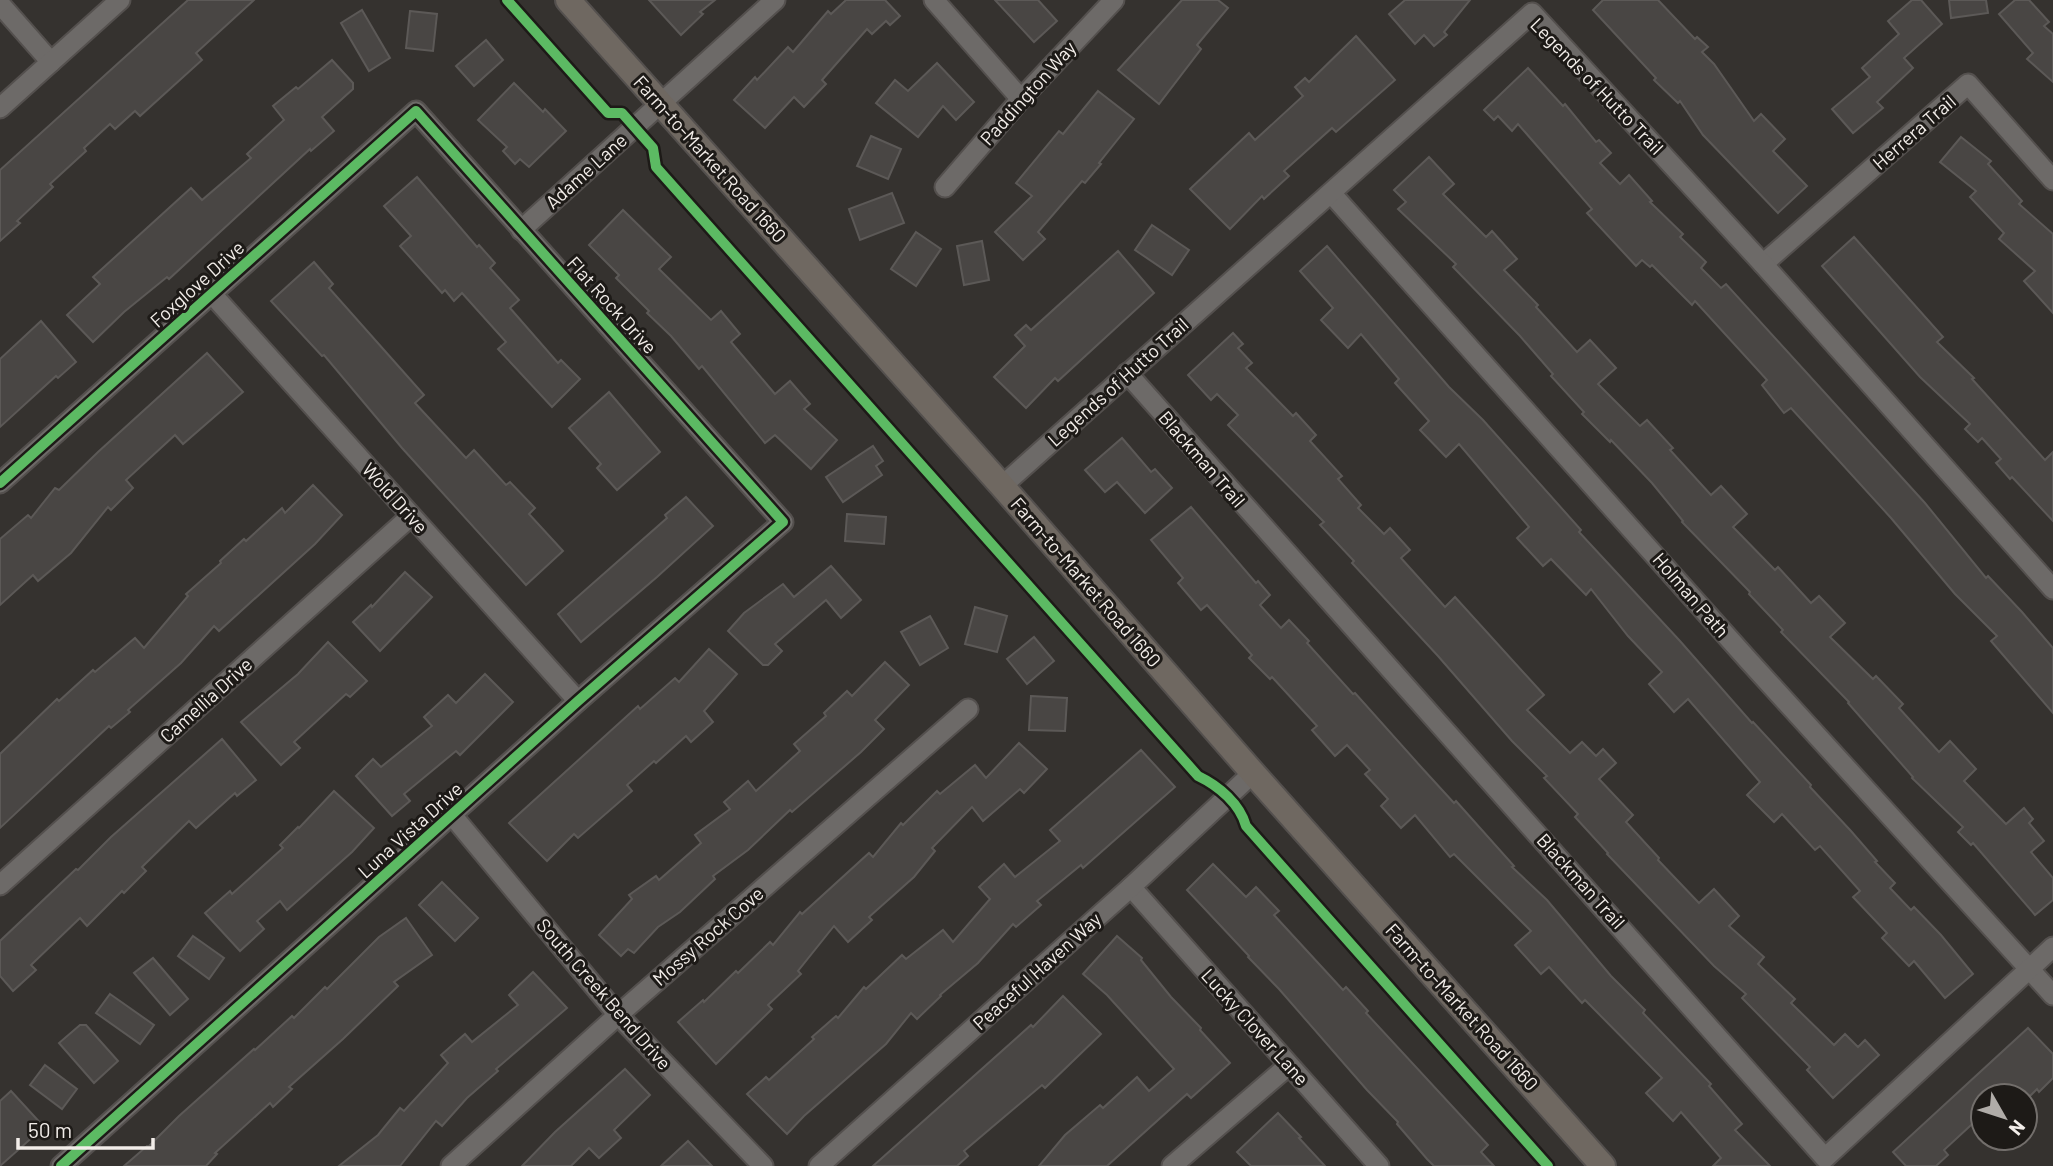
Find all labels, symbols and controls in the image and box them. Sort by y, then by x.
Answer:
street label: Legends of Hutto Trail [1526,12,1669,159]
street label: Paddington Way [975,36,1081,149]
street label: Farm-to-Market Road 1660 [629,70,792,247]
street label: Herrera Trail [1867,89,1960,174]
street label: Adame Lane [540,128,631,213]
street label: Foxglove Drive [145,235,248,332]
street label: Flat Rock Drive [563,251,662,358]
street label: Legends of Hutto Trail [1043,312,1193,451]
street label: Blackman Trail [1154,406,1251,512]
street label: Wold Drive [358,458,433,538]
street label: Farm-to-Market Road 1660 [1006,492,1166,671]
street label: Holman Path [1648,548,1734,642]
street label: Camellia Drive [155,652,257,747]
street label: Luna Vista Drive [353,777,467,883]
street label: Blackman Trail [1533,828,1630,933]
street label: Mossy Rock Cove [648,881,768,990]
street label: Peaceful Haven Way [968,907,1106,1034]
street label: South Creek Bend Drive [532,913,676,1074]
street label: Farm-to-Market Road 1660 [1381,918,1544,1095]
street label: Lucky Clover Lane [1197,964,1314,1090]
north arrow [1969,1082,2039,1152]
scale bar [18,1106,152,1150]
text: N [2005,1116,2031,1140]
text: 50 m [28,1117,72,1142]

